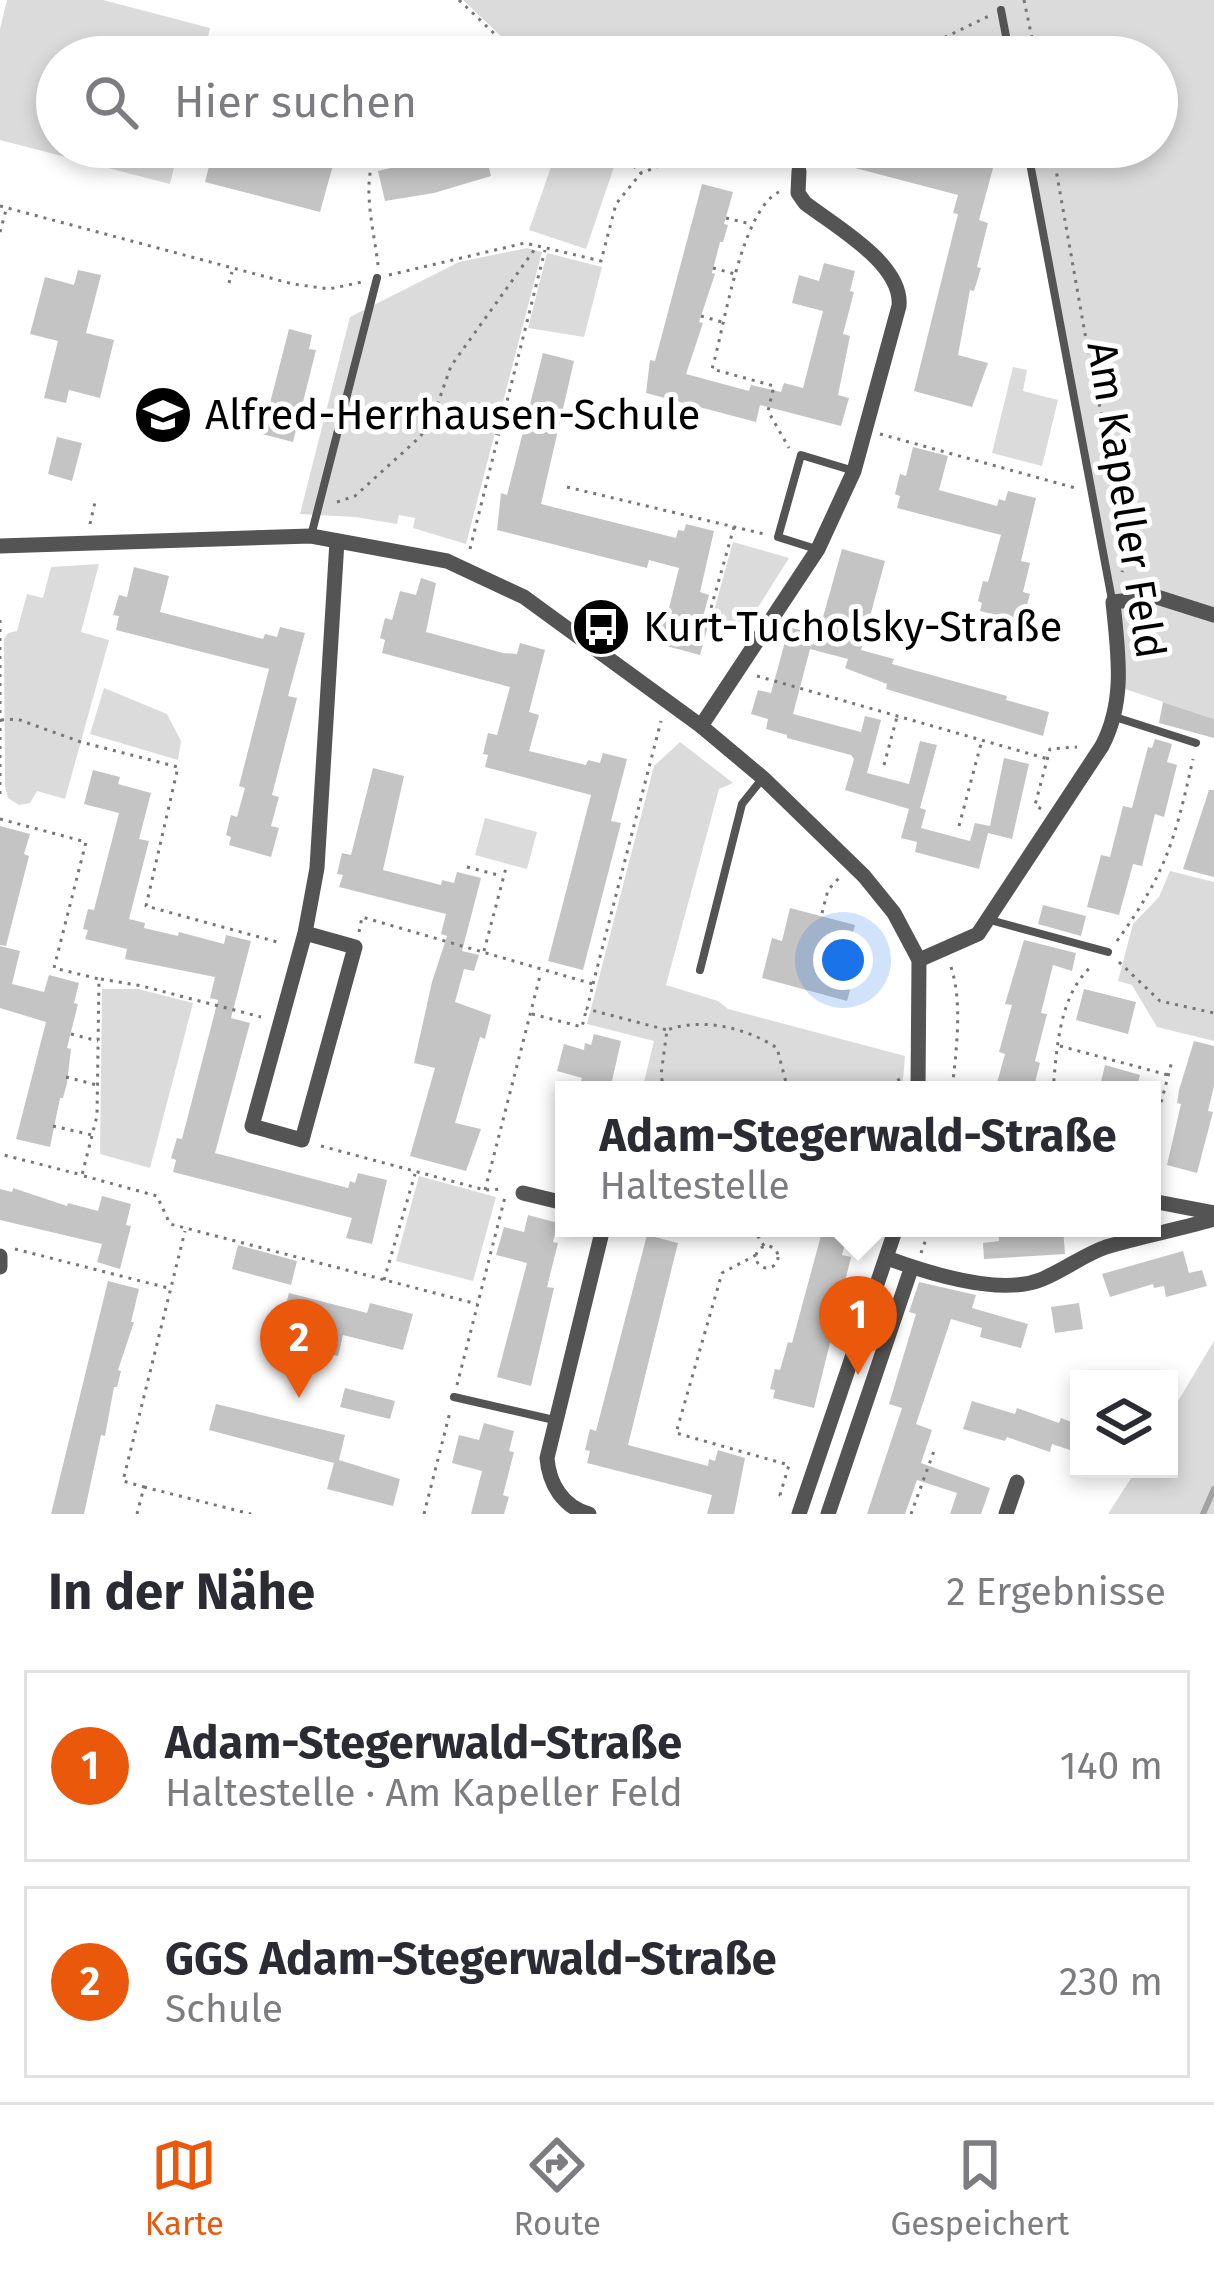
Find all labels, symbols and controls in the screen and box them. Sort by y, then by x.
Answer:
search box [36,36,1178,168]
icon: search [78,69,144,135]
text: Hier suchen [174,75,417,129]
street label: Am Kapeller Feld [1076,338,1176,662]
school or university icon: Alfred-Herrhausen-Schule [132,384,194,446]
place label: Alfred-Herrhausen-Schule [205,390,700,440]
bus stop icon: Kurt-Tucholsky-Straße [570,596,632,658]
place label: Kurt-Tucholsky-Straße [643,602,1062,652]
your location [813,930,873,990]
popup [555,1081,1161,1237]
text: Adam-Stegerwald-Straße [599,1109,1117,1163]
text: Haltestelle [599,1163,790,1209]
pin: 1 [819,1276,897,1375]
pin: 2 [260,1299,338,1398]
map controls [1070,1370,1178,1478]
button: layers [1070,1370,1178,1478]
text: In der Nähe [48,1561,315,1623]
text: 2 Ergebnisse [946,1569,1166,1615]
text: Adam-Stegerwald-Straße [165,1716,682,1770]
text: 1 [81,1743,99,1789]
text: 140 m [1060,1743,1163,1789]
text: Haltestelle · Am Kapeller Feld [165,1770,683,1816]
text: GGS Adam-Stegerwald-Straße [165,1932,777,1986]
text: 2 [80,1959,100,2005]
text: 230 m [1059,1959,1163,2005]
text: Schule [165,1986,283,2032]
tab: Karte [145,2132,224,2244]
tab: Route [514,2132,601,2244]
tab: Gespeichert [890,2132,1069,2244]

